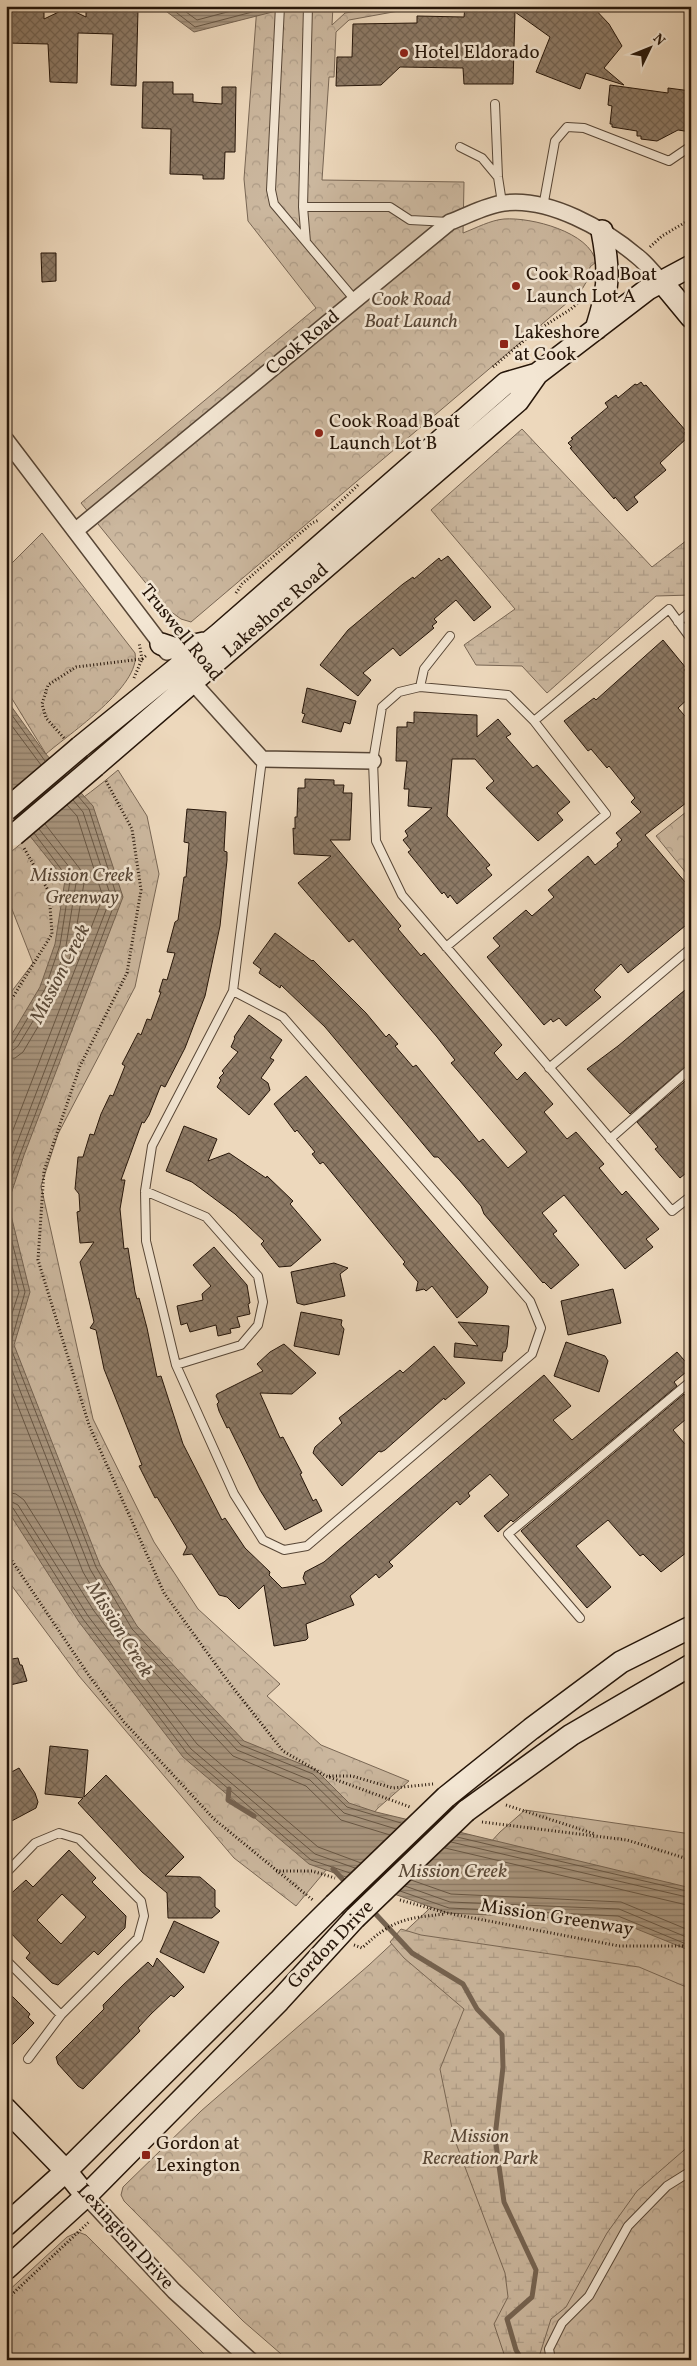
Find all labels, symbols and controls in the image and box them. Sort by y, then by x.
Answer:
north arrow [624,22,674,72]
text: N [648,30,669,50]
place label: Hotel Eldorado [414,40,540,66]
marker: Hotel Eldorado [398,47,410,59]
place label: Cook Road Boat Launch Lot A [526,262,657,310]
marker: Cook Road Boat Launch Lot A [510,280,522,292]
park label: Cook Road Boat Launch [364,287,458,335]
street label: Cook Road [260,304,346,382]
place label: Lakeshore at Cook [514,320,600,368]
marker: Lakeshore at Cook [498,338,510,350]
place label: Cook Road Boat Launch Lot B [329,409,460,457]
marker: Cook Road Boat Launch Lot B [313,427,325,439]
street label: Lakeshore Road [218,558,334,664]
street label: Truswell Road [134,579,228,687]
park label: Mission Creek Greenway [30,863,134,911]
water label: Mission Creek [23,919,98,1030]
water label: Mission Creek [78,1576,160,1683]
water label: Mission Creek [398,1858,507,1886]
street label: Mission Greenway [478,1893,636,1943]
street label: Gordon Drive [282,1895,380,1995]
park label: Mission Recreation Park [422,2124,538,2172]
place label: Gordon at Lexington [156,2131,240,2179]
marker: Gordon at Lexington [140,2149,152,2161]
street label: Lexington Drive [70,2178,180,2296]

